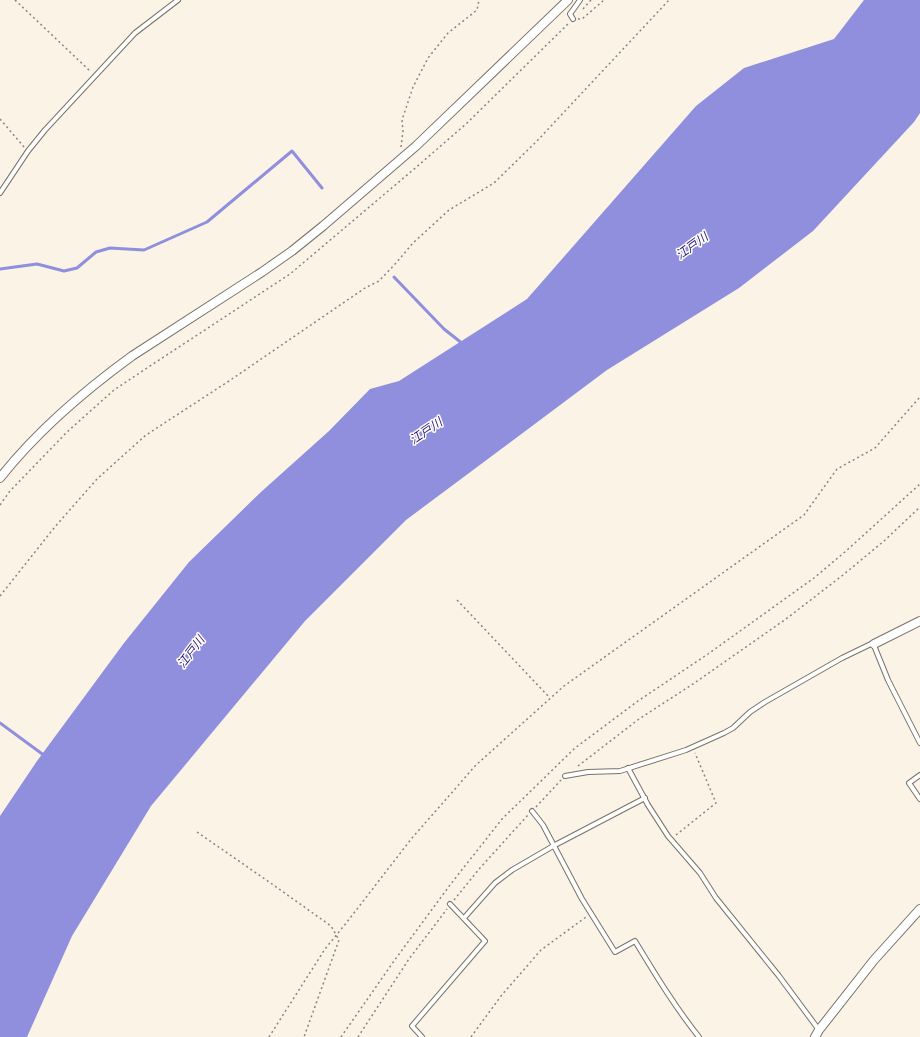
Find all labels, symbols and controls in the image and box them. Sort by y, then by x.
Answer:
water label: 江戸川 [673,228,712,262]
water label: 江戸川 [407,413,446,447]
water label: 江戸川 [174,631,209,671]

